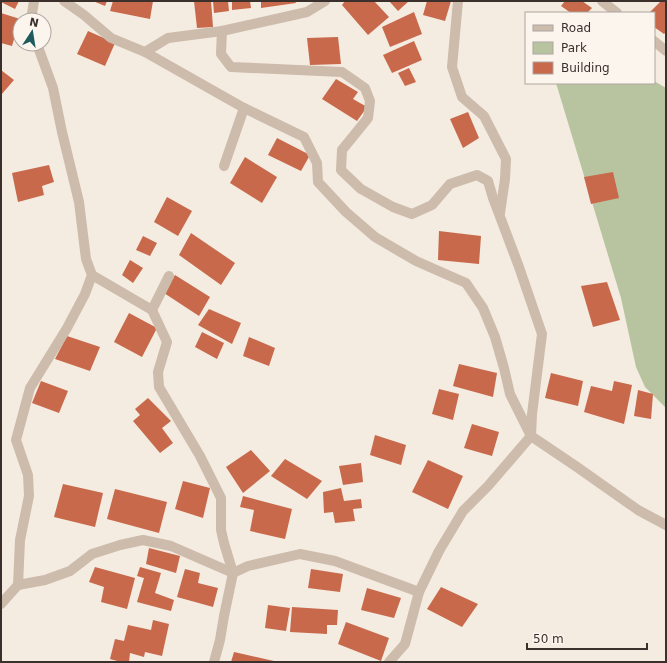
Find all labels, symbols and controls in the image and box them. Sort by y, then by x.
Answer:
north arrow [12,12,52,52]
legend [525,12,655,84]
text: N [28,15,40,30]
text: Road [561,21,591,35]
text: Park [561,41,587,55]
text: Building [561,61,610,75]
scale bar [527,625,647,651]
text: 50 m [533,632,564,646]

